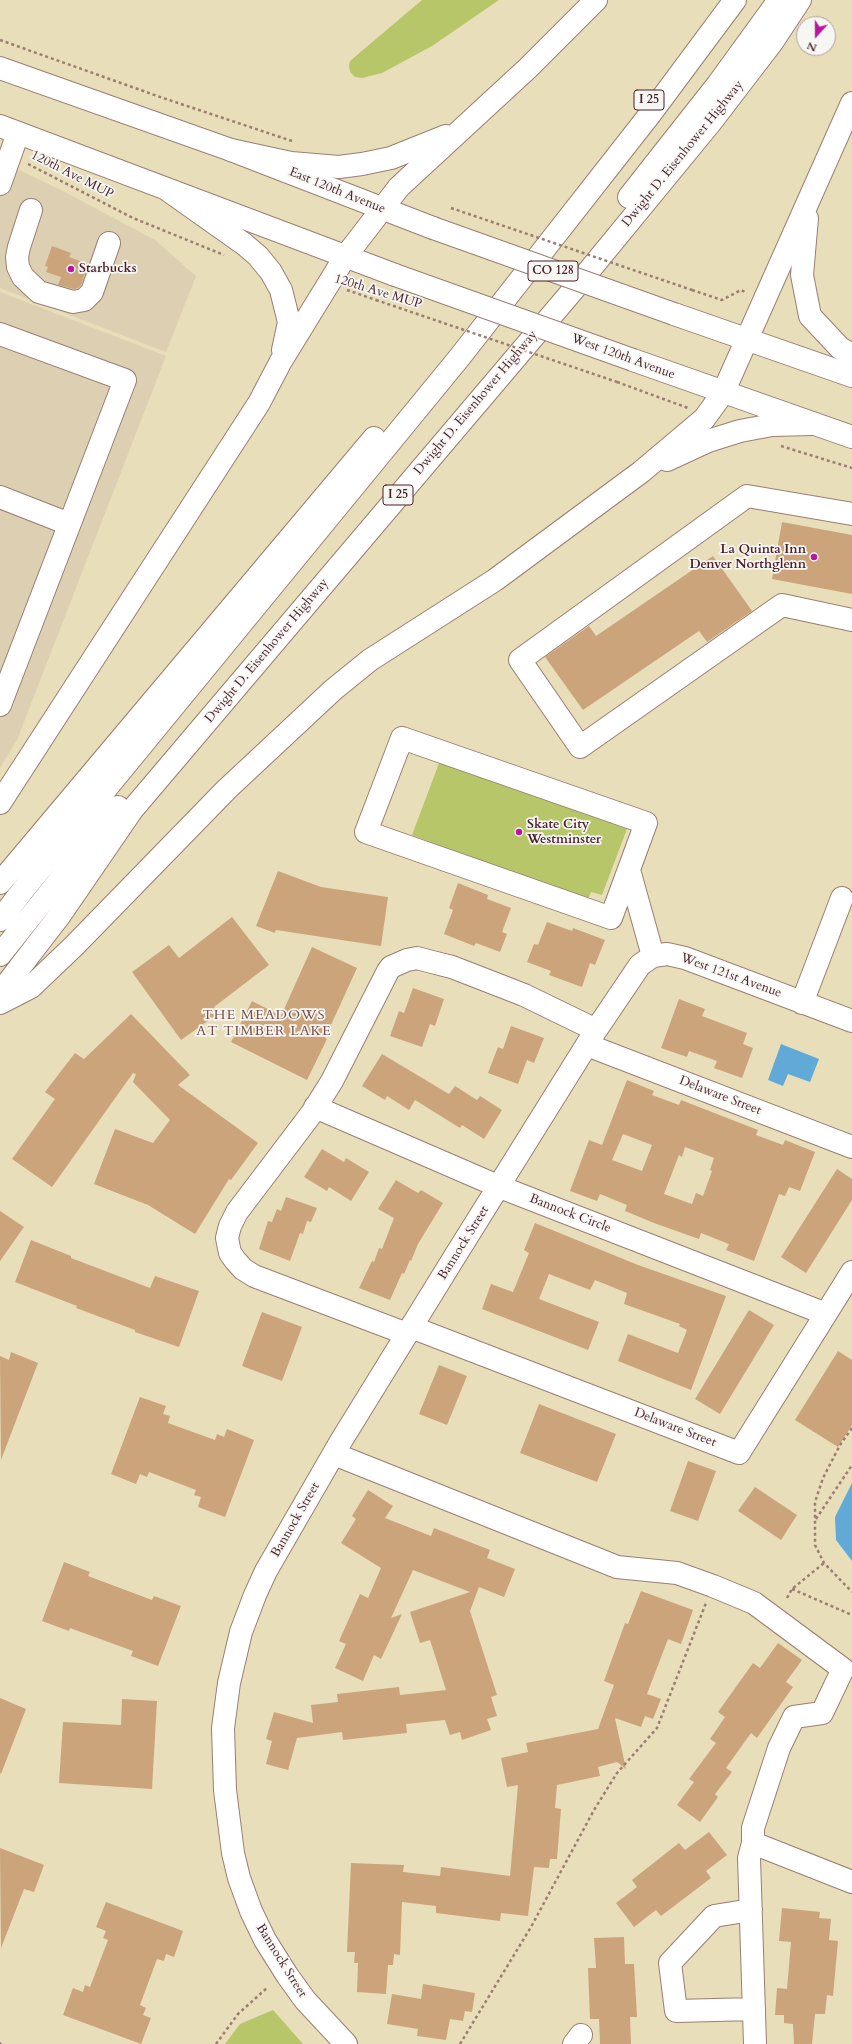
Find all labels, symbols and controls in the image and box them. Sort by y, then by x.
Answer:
north arrow [796,16,836,56]
text: N [805,38,819,55]
street label: Dwight D. Eisenhower Highway [619,78,747,230]
road number: I 25 [634,90,664,110]
street label: 120th Ave MUP [28,148,116,202]
street label: East 120th Avenue [287,165,387,217]
place label: Starbucks [79,261,136,277]
road number: CO 128 [528,261,578,281]
marker: Starbucks [66,264,76,274]
street label: 120th Ave MUP [332,271,424,313]
street label: Dwight D. Eisenhower Highway [411,328,541,478]
street label: West 120th Avenue [569,331,677,383]
road number: I 25 [383,485,413,505]
place label: La Quinta Inn Denver Northglenn [689,542,806,573]
marker: La Quinta Inn Denver Northglenn [809,552,819,562]
street label: Dwight D. Eisenhower Highway [202,576,332,726]
place label: Skate City Westminster [527,817,601,848]
marker: Skate City Westminster [514,827,524,837]
street label: West 121st Avenue [678,950,784,1002]
district label: THE MEADOWS AT TIMBER LAKE [196,1008,332,1040]
street label: Delaware Street [677,1073,763,1119]
street label: Bannock Circle [527,1191,613,1237]
street label: Bannock Street [435,1203,493,1283]
street label: Delaware Street [632,1405,718,1451]
street label: Bannock Street [268,1480,324,1560]
street label: Bannock Street [252,1921,310,2001]

